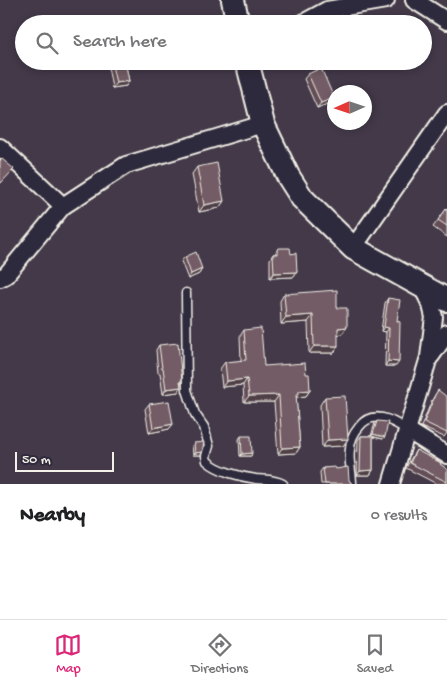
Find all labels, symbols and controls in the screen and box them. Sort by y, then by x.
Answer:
search box [15,15,432,70]
icon: search [33,29,61,57]
text: Search here [73,31,167,54]
north arrow [327,85,372,130]
scale bar [15,449,114,472]
text: 50 m [22,452,51,469]
text: Nearby [20,504,85,529]
text: 0 results [371,507,427,526]
tab: Map [54,631,82,678]
tab: Directions [191,631,248,678]
tab: Saved [357,631,393,678]

